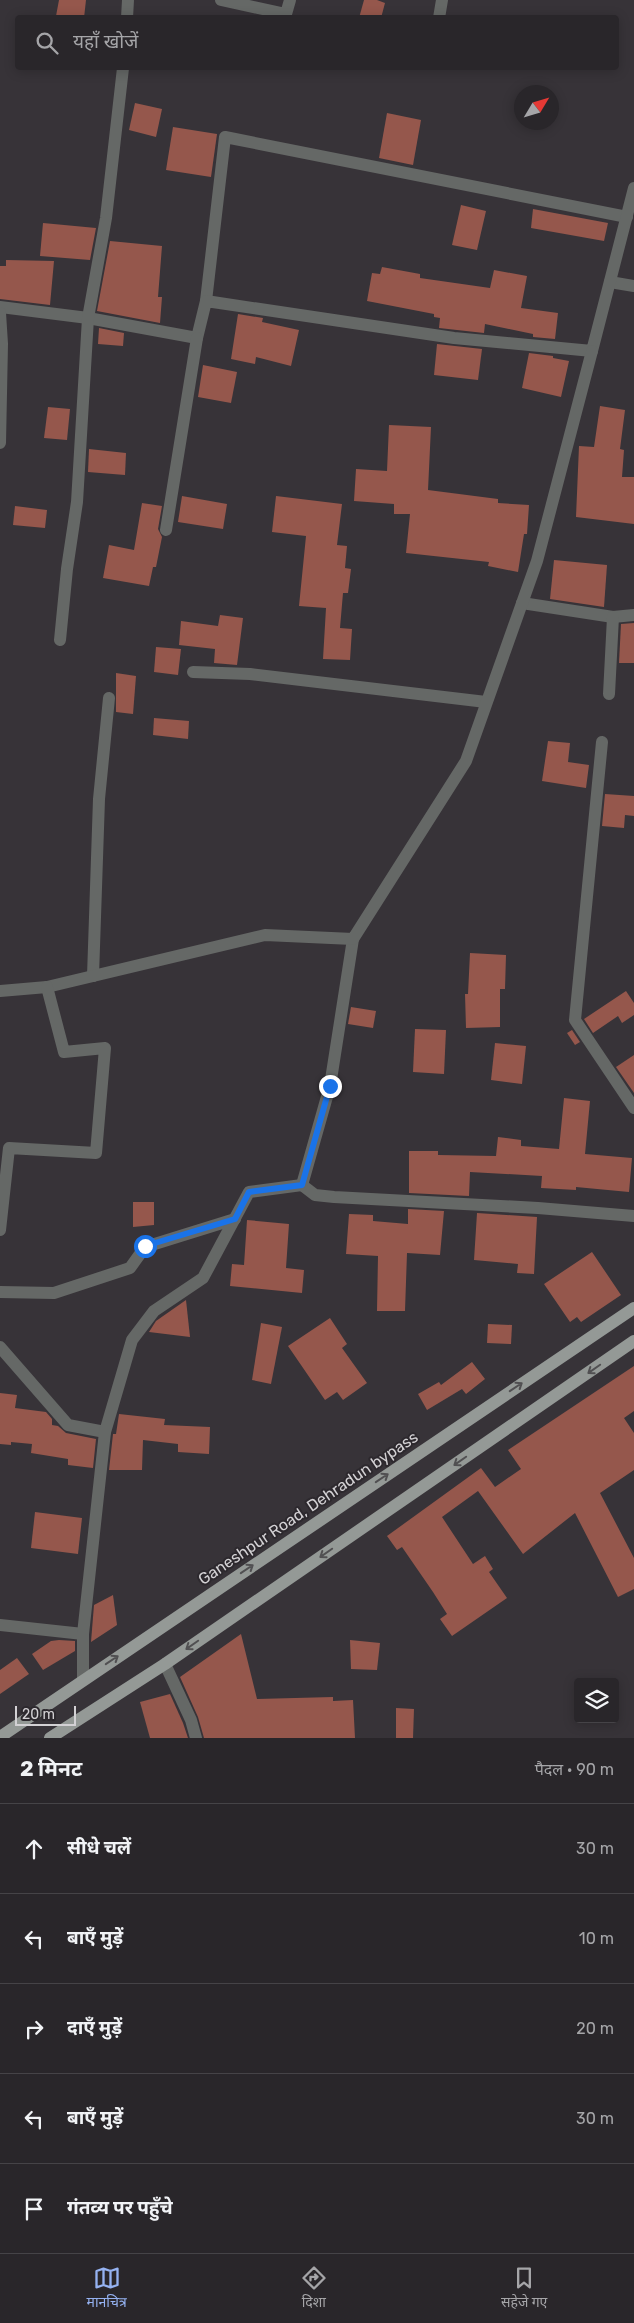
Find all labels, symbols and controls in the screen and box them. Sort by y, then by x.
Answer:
search box [15,15,619,70]
icon: search [33,29,61,57]
text: यहाँ खोजें [73,30,138,53]
north arrow [514,85,559,130]
route end [319,1075,342,1098]
route start [134,1235,157,1258]
one-way arrow [587,1364,601,1374]
one-way arrow [509,1382,523,1392]
street label: Ganeshpur Road, Dehradun bypass [195,1427,421,1589]
one-way arrow [453,1456,467,1466]
one-way arrow [374,1473,388,1483]
one-way arrow [319,1548,333,1558]
one-way arrow [240,1564,254,1574]
one-way arrow [185,1640,199,1650]
one-way arrow [105,1655,119,1665]
map controls [574,1678,619,1723]
button: layers [574,1678,619,1723]
scale bar [15,1703,76,1726]
text: 20 m [22,1706,55,1723]
text: 2 मिनट [20,1756,82,1781]
text: पैदल · 90 m [535,1760,614,1779]
icon: ahead [20,1835,48,1863]
text: सीधे चलें [67,1836,131,1859]
text: 30 m [576,1839,614,1858]
icon: left [20,1925,48,1953]
text: बाएँ मुड़ें [67,1926,123,1949]
text: 10 m [579,1929,614,1948]
icon: right [20,2015,48,2043]
text: दाएँ मुड़ें [67,2016,122,2039]
text: 20 m [576,2019,614,2038]
icon: left [20,2105,48,2133]
text: बाएँ मुड़ें [67,2106,123,2129]
text: 30 m [576,2109,614,2128]
icon: arrive [20,2195,48,2223]
text: गंतव्य पर पहुँचे [67,2196,173,2219]
tab: मानचित्र [87,2264,127,2313]
tab: दिशा [300,2264,328,2313]
tab: सहेजे गए [501,2264,547,2313]

